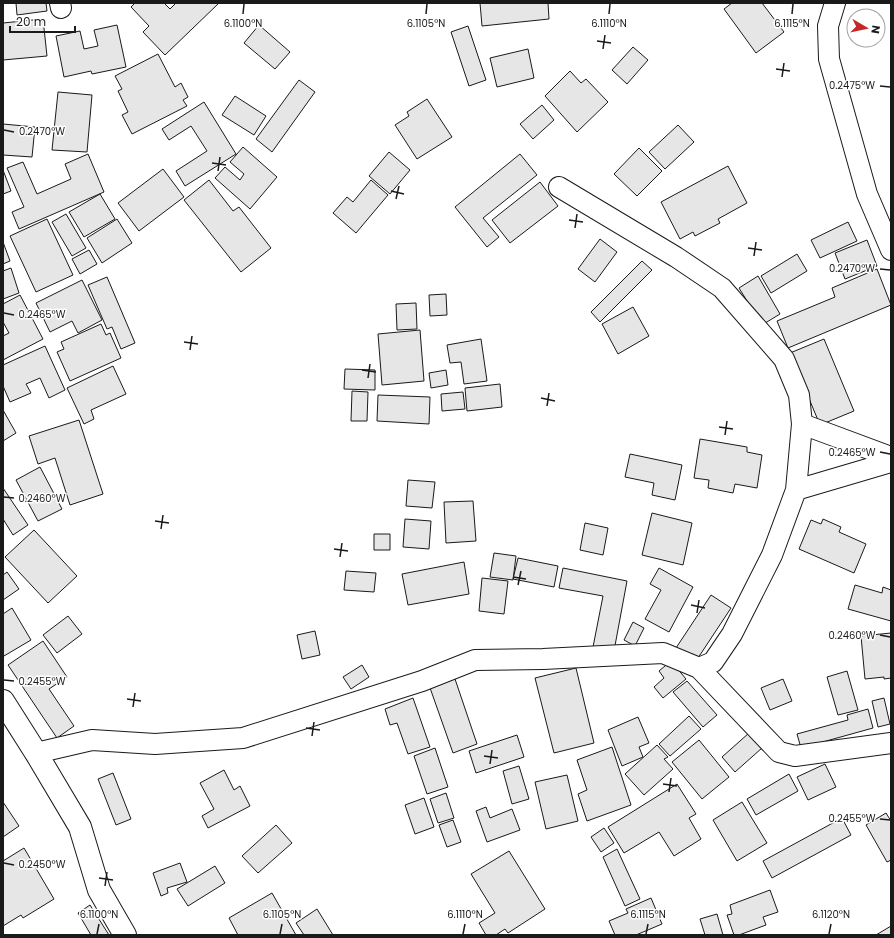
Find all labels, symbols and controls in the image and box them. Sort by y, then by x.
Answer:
scale bar [10,8,75,34]
north arrow [846,8,886,48]
text: 20 m [16,13,46,30]
text: 6.1100°N [224,16,262,31]
text: 6.1105°N [407,16,445,31]
text: 6.1110°N [591,16,627,31]
text: 6.1115°N [774,16,810,31]
text: N [867,24,884,35]
text: 0.2475°W [829,78,875,93]
text: 0.2470°W [19,124,65,139]
text: 0.2470°W [829,261,875,276]
text: 0.2465°W [19,307,66,322]
text: 0.2465°W [829,445,876,460]
text: 0.2460°W [19,491,66,506]
text: 0.2460°W [829,628,876,643]
text: 0.2455°W [19,674,66,689]
text: 0.2455°W [829,811,876,826]
text: 0.2450°W [19,857,66,872]
text: 6.1100°N [80,907,118,922]
text: 6.1105°N [263,907,301,922]
text: 6.1110°N [447,907,483,922]
text: 6.1115°N [630,907,666,922]
text: 6.1120°N [812,907,850,922]

